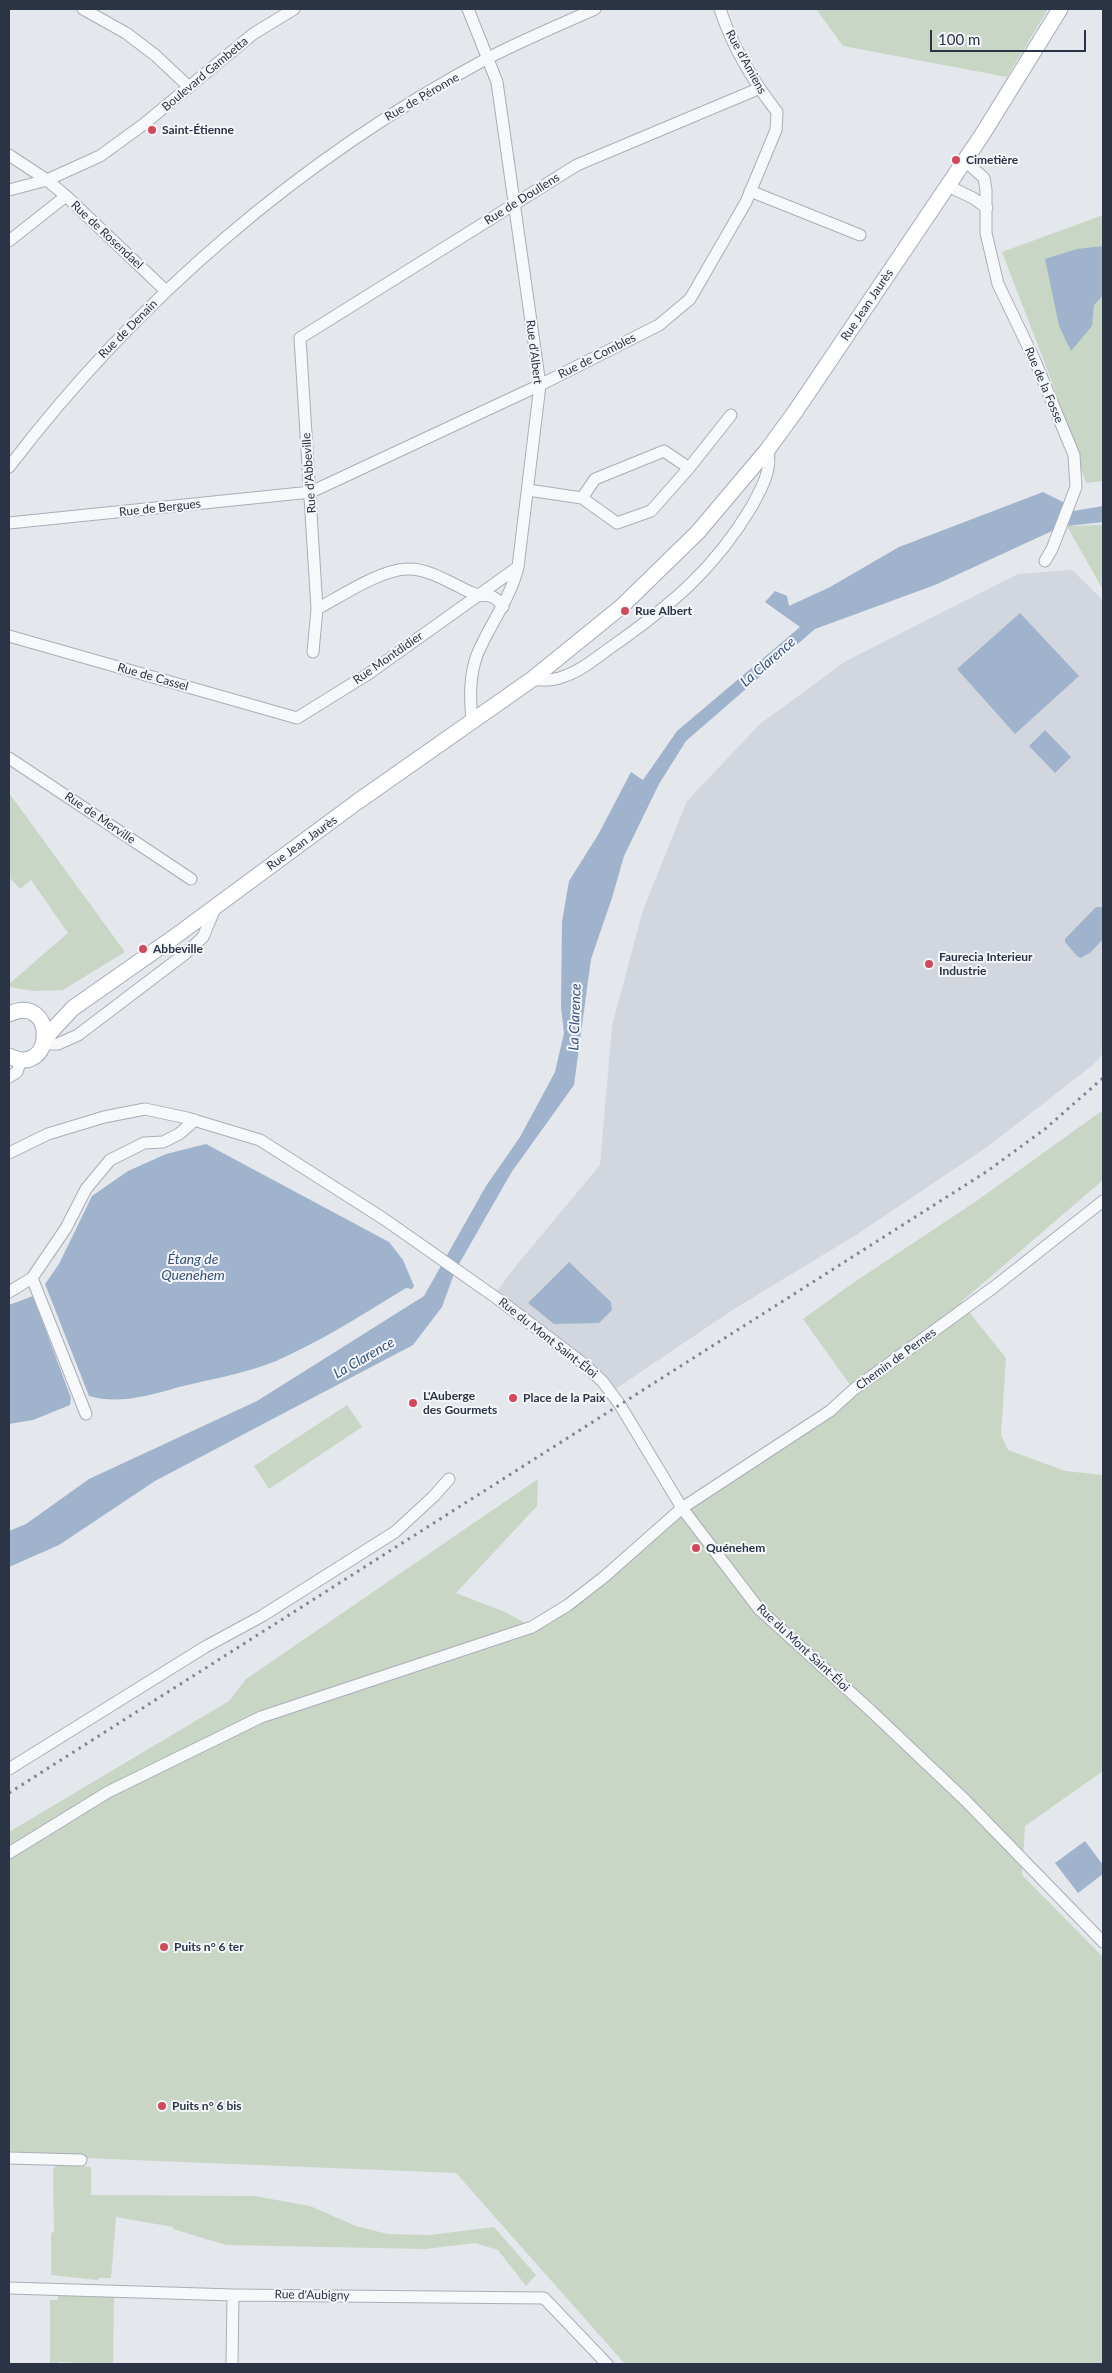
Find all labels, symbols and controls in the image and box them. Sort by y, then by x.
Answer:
scale bar [932,20,1088,52]
street label: Rue d'Amiens [723,27,769,97]
text: 100 m [938,30,980,48]
street label: Boulevard Gambetta [159,34,251,114]
street label: Rue de Péronne [382,70,462,124]
place label: Saint-Étienne [162,123,234,137]
marker: Saint-Étienne [146,124,158,136]
place label: Cimetière [966,153,1018,167]
marker: Cimetière [950,154,962,166]
street label: Rue de Doullens [482,170,562,228]
street label: Rue de Rosendael [68,198,146,272]
street label: Rue Jean Jaurès [838,266,896,344]
street label: Rue de Denain [96,297,160,361]
street label: Rue d'Albert [523,319,545,385]
street label: Rue de Combles [556,330,638,382]
street label: Rue de la Fosse [1022,345,1066,425]
street label: Rue d'Abbeville [299,432,319,514]
street label: Rue de Bergues [118,497,202,519]
place label: Rue Albert [635,604,692,618]
marker: Rue Albert [619,605,631,617]
street label: Rue Montdidier [350,629,426,687]
water label: La Clarence [737,634,799,690]
street label: Rue de Cassel [116,660,190,694]
street label: Rue de Merville [62,789,138,847]
street label: Rue Jean Jaurès [264,813,340,873]
place label: Abbeville [153,942,203,956]
marker: Abbeville [137,943,149,955]
place label: Faurecia Interieur Industrie [939,950,1033,978]
marker: Faurecia Interieur Industrie [923,958,935,970]
water label: La Clarence [565,983,585,1051]
water label: Étang de Quenehem [161,1251,225,1284]
street label: Rue du Mont Saint-Éloi [496,1295,600,1381]
street label: Chemin de Pernes [853,1325,939,1393]
water label: La Clarence [331,1334,397,1382]
place label: L'Auberge des Gourmets [423,1389,497,1417]
place label: Place de la Paix [523,1391,605,1405]
marker: Place de la Paix [507,1392,519,1404]
marker: L'Auberge des Gourmets [407,1397,419,1409]
place label: Quénehem [706,1541,765,1555]
marker: Quénehem [690,1542,702,1554]
street label: Rue du Mont Saint-Éloi [754,1601,852,1695]
place label: Puits n° 6 ter [174,1940,244,1954]
marker: Puits n° 6 ter [158,1941,170,1953]
place label: Puits n° 6 bis [172,2099,242,2113]
marker: Puits n° 6 bis [156,2100,168,2112]
street label: Rue d'Aubigny [274,2287,350,2303]

